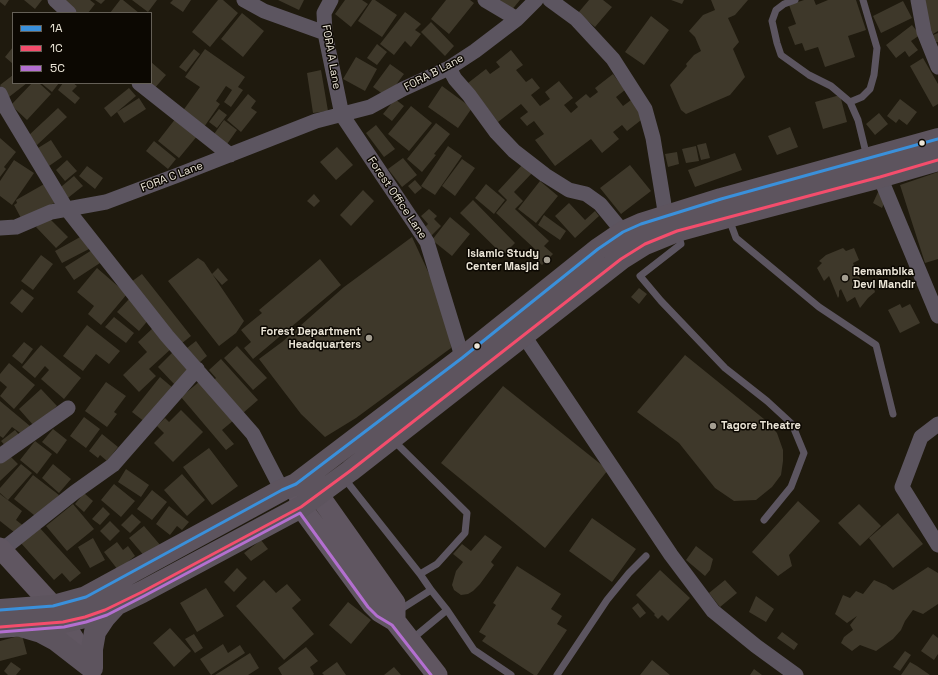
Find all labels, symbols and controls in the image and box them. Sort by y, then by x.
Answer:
legend [12,12,152,84]
text: 1A [50,20,63,36]
street label: FORA A Lane [319,24,343,90]
text: 1C [50,40,63,56]
street label: FORA B Lane [402,52,466,94]
text: 5C [50,60,65,76]
unlabelled marker [917,138,927,148]
street label: Forest Office Lane [365,154,429,242]
street label: FORA C Lane [139,159,205,195]
place label: Islamic Study Center Masjid [466,247,539,273]
marker: Islamic Study Center Masjid [542,255,552,265]
place label: Remambika Devi Mandir [853,265,915,291]
marker: Remambika Devi Mandir [840,273,850,283]
place label: Forest Department Headquarters [261,325,361,351]
marker: Forest Department Headquarters [364,333,374,343]
unlabelled marker [472,341,482,351]
place label: Tagore Theatre [721,419,801,433]
marker: Tagore Theatre [708,421,718,431]

